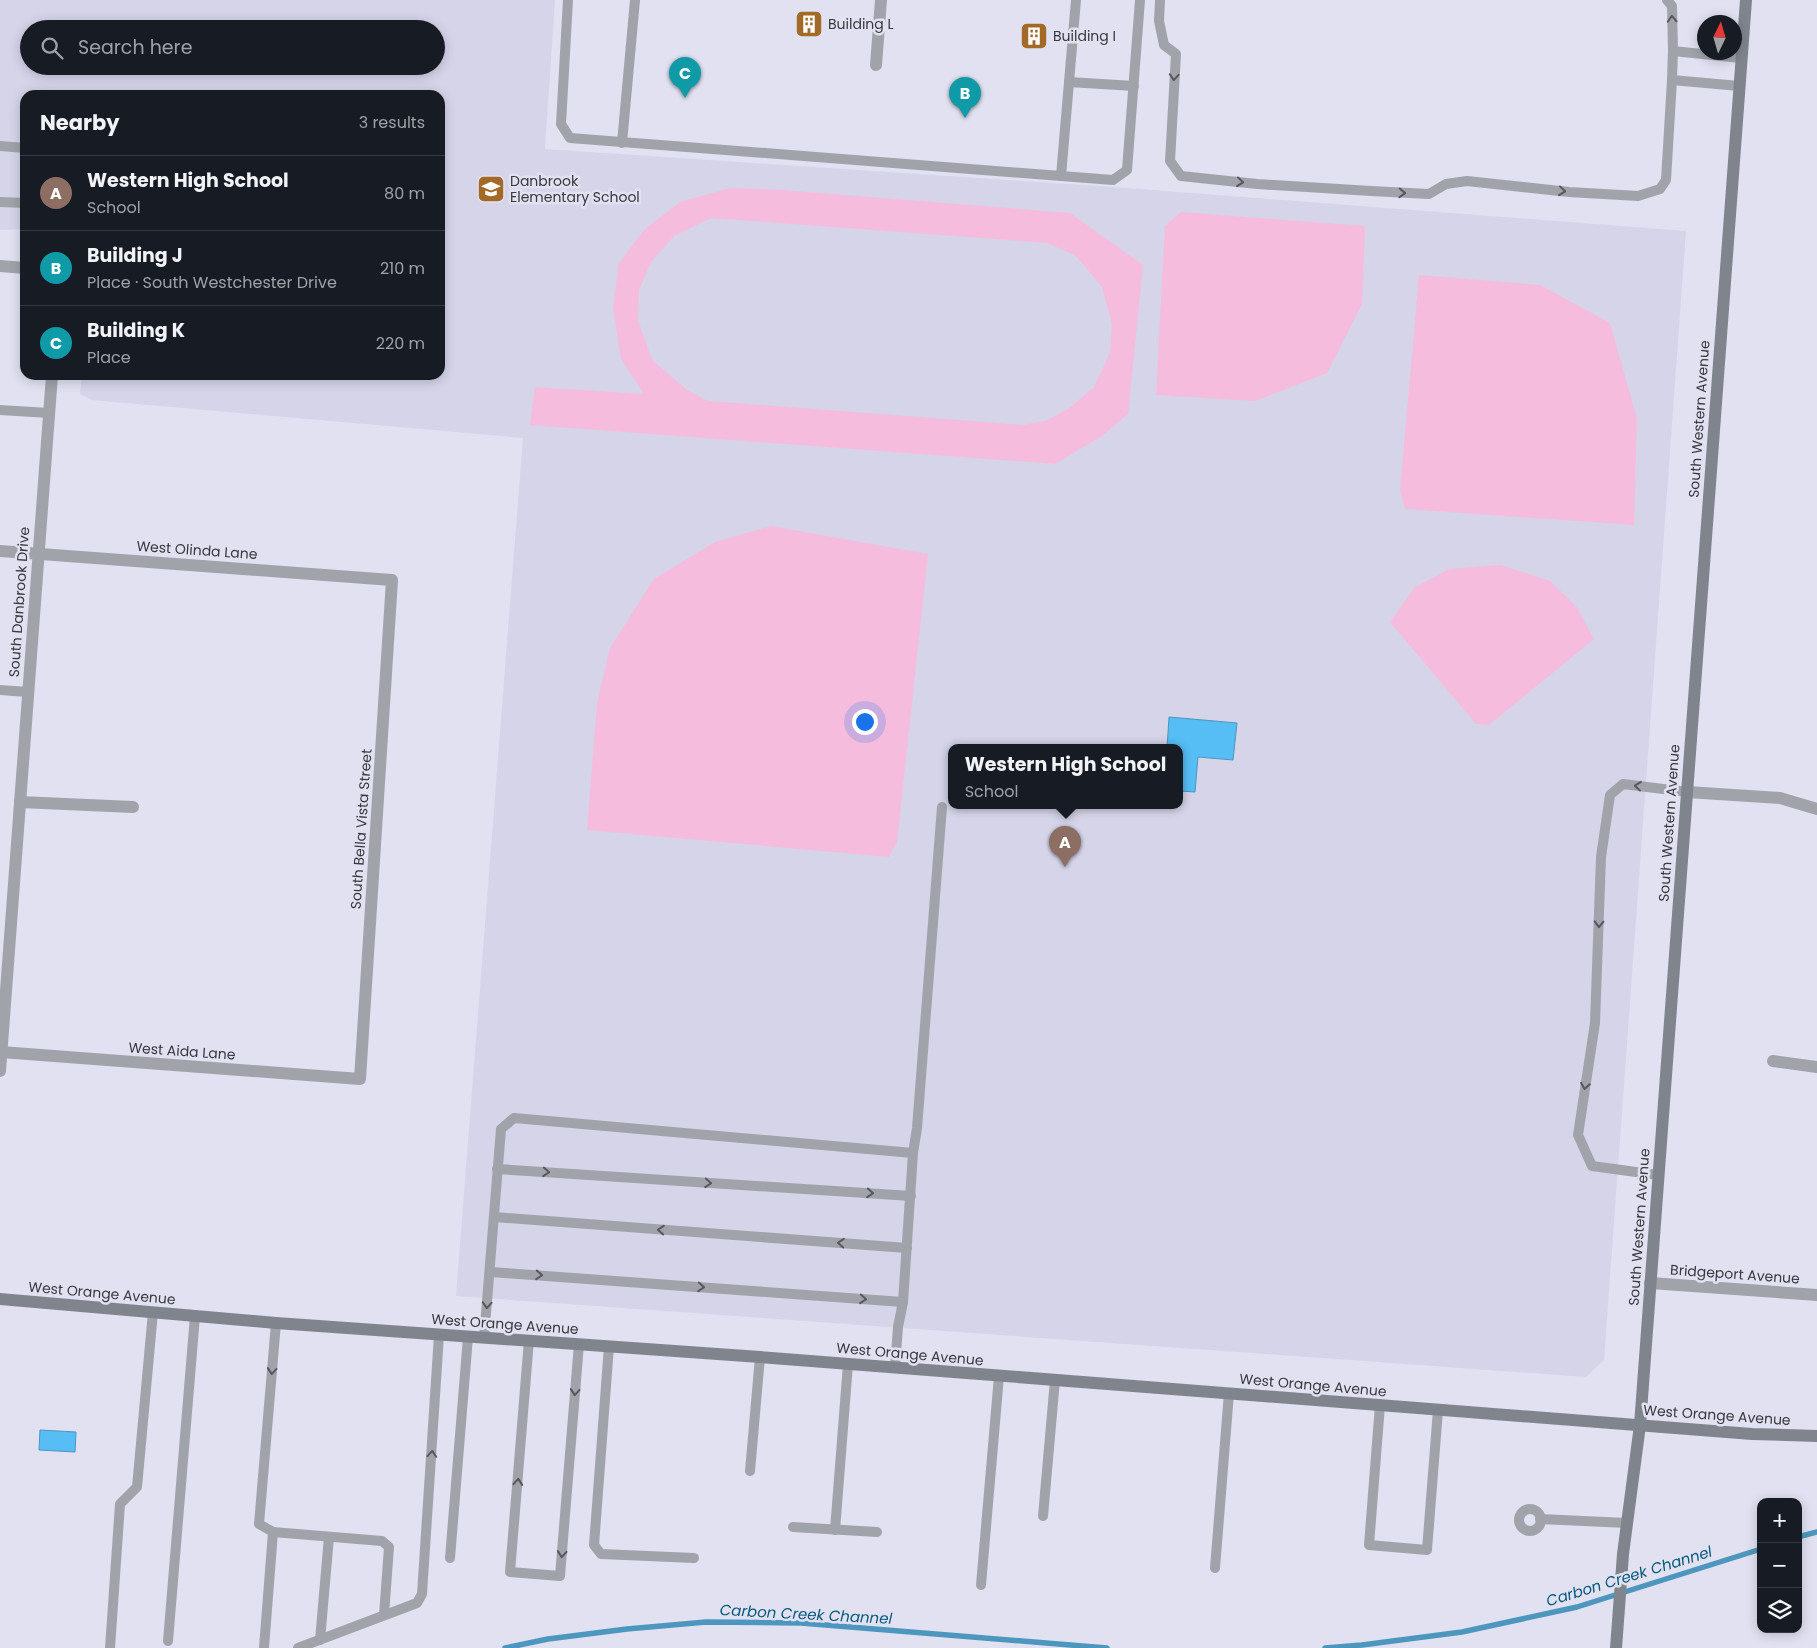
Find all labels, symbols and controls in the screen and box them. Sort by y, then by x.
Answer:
building icon: Building L [794,9,824,39]
place label: Building L [828,14,894,34]
one-way arrow [1667,15,1678,23]
north arrow [1697,15,1742,60]
search box [20,20,445,75]
building icon: Building I [1019,21,1049,51]
place label: Building I [1053,26,1116,46]
icon: search [38,34,66,62]
text: Search here [78,34,192,61]
pin: C [669,57,701,98]
one-way arrow [1169,73,1180,81]
pin: B [949,77,981,118]
text: Nearby [40,108,120,137]
text: 3 results [359,111,425,134]
text: Western High School [87,167,289,194]
place label: Danbrook Elementary School [510,171,640,207]
school or university icon: Danbrook Elementary School [476,174,506,204]
one-way arrow [1236,176,1244,187]
text: A [50,182,62,205]
text: 80 m [384,182,425,205]
one-way arrow [1558,185,1566,196]
one-way arrow [1399,187,1407,198]
text: School [87,196,141,219]
text: Building J [87,242,183,269]
text: B [51,257,61,280]
text: 210 m [380,257,425,280]
text: Place · South Westchester Drive [87,271,337,294]
text: Building K [87,317,185,344]
text: C [50,332,62,355]
text: 220 m [376,332,425,355]
street label: South Western Avenue [1684,339,1715,498]
text: Place [87,346,131,369]
street label: South Danbrook Drive [4,526,34,678]
street label: West Olinda Lane [136,536,258,564]
your location [852,709,878,735]
street label: South Western Avenue [1654,743,1685,902]
popup [948,744,1183,809]
street label: South Bella Vista Street [345,748,377,910]
text: Western High School [965,751,1166,778]
text: School [965,780,1018,803]
one-way arrow [1634,781,1642,792]
pin: A [1049,826,1081,867]
one-way arrow [1593,921,1604,929]
street label: West Aida Lane [128,1037,236,1065]
one-way arrow [1581,1082,1591,1090]
street label: South Western Avenue [1624,1147,1655,1306]
one-way arrow [542,1166,550,1177]
one-way arrow [704,1177,712,1188]
one-way arrow [866,1188,874,1199]
one-way arrow [657,1224,665,1235]
one-way arrow [837,1238,845,1249]
street label: Bridgeport Avenue [1670,1259,1801,1289]
one-way arrow [535,1270,543,1281]
street label: West Orange Avenue [28,1277,177,1309]
one-way arrow [698,1282,706,1293]
one-way arrow [860,1294,868,1305]
one-way arrow [481,1301,492,1309]
street label: West Orange Avenue [431,1309,580,1339]
street label: West Orange Avenue [836,1338,985,1370]
one-way arrow [267,1368,278,1376]
street label: West Orange Avenue [1239,1369,1388,1401]
one-way arrow [570,1389,581,1397]
street label: West Orange Avenue [1643,1400,1792,1430]
one-way arrow [426,1450,437,1458]
one-way arrow [512,1478,523,1486]
map controls [1757,1498,1802,1633]
button: + [1757,1498,1802,1543]
water label: Carbon Creek Channel [1543,1541,1715,1611]
button: − [1757,1543,1802,1588]
one-way arrow [557,1551,568,1559]
button: layers [1757,1588,1802,1633]
water label: Carbon Creek Channel [719,1599,893,1629]

